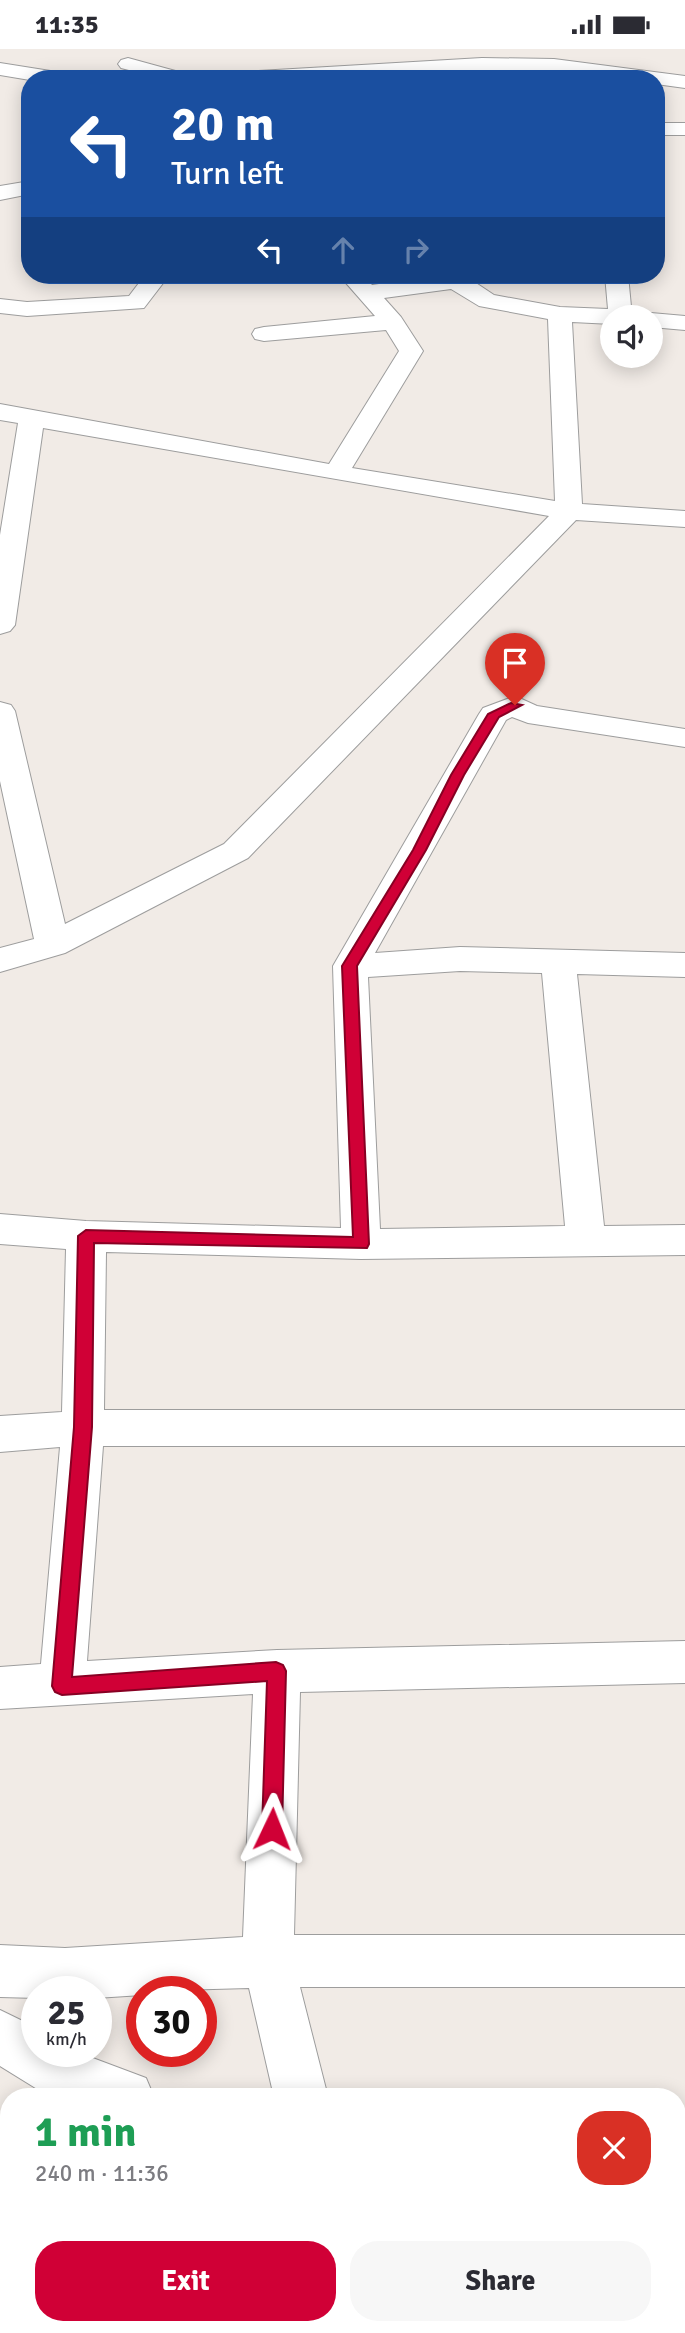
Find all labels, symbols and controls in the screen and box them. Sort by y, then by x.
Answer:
text: 11:35 [35,9,99,41]
text: 20 m [171,94,274,154]
icon: left [56,98,147,189]
text: Turn left [171,154,284,193]
icon: left [251,231,289,269]
icon: ahead [324,231,362,269]
icon: right [397,231,435,269]
map controls [600,305,663,368]
button: sound [600,305,663,368]
pin [485,633,545,705]
icon: arrive [496,644,534,682]
position arrow [235,1792,309,1866]
speed limit sign: 30 [126,1976,217,2067]
text: 25 [48,1991,85,2034]
text: km/h [46,2028,87,2050]
text: 1 min [35,2107,136,2158]
button: close [577,2111,651,2185]
text: 240 m · 11:36 [35,2159,169,2188]
button: Exit [35,2241,336,2321]
button: Share [350,2241,651,2321]

